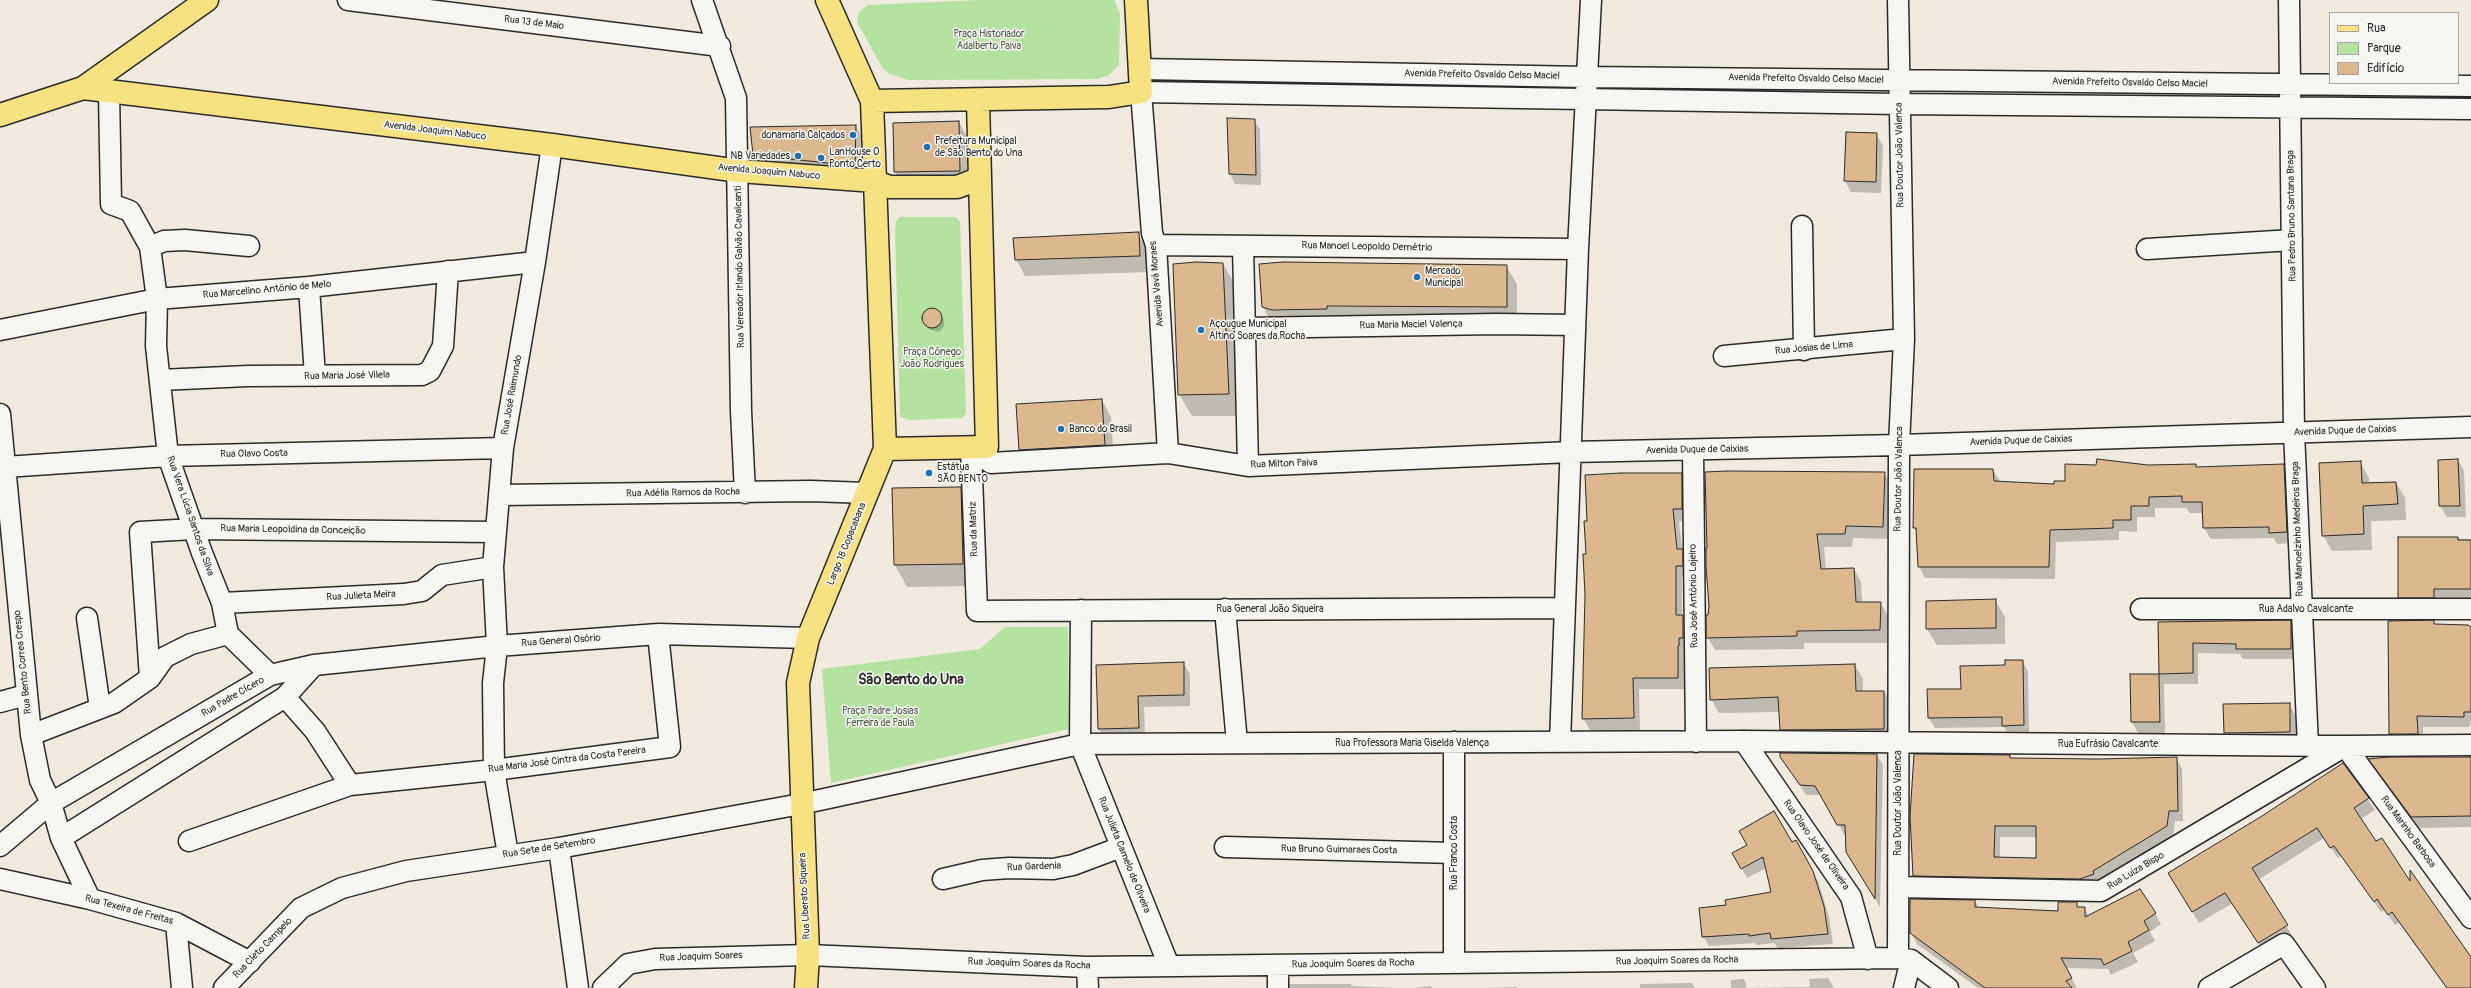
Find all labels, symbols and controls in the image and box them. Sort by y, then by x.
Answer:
legend [2329,12,2459,84]
street label: Rua 13 de Maio [503,13,565,33]
text: Rua [2367,21,2386,36]
park label: Praça Historiador Adalberto Paiva [953,28,1025,52]
text: Parque [2367,41,2401,56]
text: Edifício [2367,61,2404,76]
street label: Avenida Prefeito Osvaldo Celso Maciel [1404,68,1560,82]
street label: Avenida Prefeito Osvaldo Celso Maciel [1728,72,1884,86]
street label: Avenida Prefeito Osvaldo Celso Maciel [2052,76,2208,90]
street label: Rua Doutor João Valenca [1893,102,1907,208]
street label: Avenida Joaquim Nabuco [383,119,487,143]
place label: donamaria Calçados [761,129,845,141]
marker: donamaria Calçados [848,130,858,140]
place label: Prefeitura Municipal de São Bento do Una [935,135,1022,158]
marker: Prefeitura Municipal de São Bento do Una [922,142,932,152]
place label: LanHouse O Ponto Certo [829,146,881,170]
place label: NB Variedades [731,150,790,162]
street label: Rua Pedro Bruno Santana Braga [2285,150,2299,282]
marker: NB Variedades [793,151,803,161]
marker: LanHouse O Ponto Certo [816,153,826,163]
street label: Avenida Joaquim Nabuco [717,162,821,182]
street label: Rua Vereador Irlando Galvão Cavalcanti [733,186,747,348]
street label: Avenida Vavá Moraes [1147,240,1167,328]
street label: Rua Manoel Leopoldo Demétrio [1302,240,1432,254]
place label: Mercado Municipal [1425,265,1463,288]
marker: Mercado Municipal [1412,272,1422,282]
street label: Rua Marcelino Antônio de Melo [202,278,332,302]
place label: Açougue Municipal Altino Soares da Rocha [1209,318,1305,342]
street label: Rua Maria Maciel Valença [1359,318,1463,332]
marker: Açougue Municipal Altino Soares da Rocha [1196,325,1206,335]
street label: Rua Josias de Lima [1775,339,1853,357]
park label: Praça Cônego João Rodrigues [900,346,964,370]
street label: Rua José Raimundo [499,354,525,436]
street label: Rua Maria José Vilela [304,369,390,383]
place label: Banco do Brasil [1069,423,1132,435]
street label: Avenida Duque de Caixias [2293,423,2397,439]
marker: Banco do Brasil [1056,424,1066,434]
street label: Rua Doutor João Valenca [1892,426,1906,532]
street label: Avenida Duque de Caixias [1969,433,2073,449]
street label: Avenida Duque de Caixias [1646,443,1748,457]
street label: Rua Olavo Costa [220,447,288,461]
street label: Rua Vera Lúcia Santos da Silva [164,454,216,578]
street label: Rua Milton Paiva [1250,457,1318,471]
place label: Estátua SÃO BENTO [937,461,988,484]
street label: Rua Manoelzinho Medeiros Braga [2290,461,2306,597]
marker: Estátua SÃO BENTO [924,468,934,478]
street label: Rua Adélia Ramos da Rocha [626,486,740,500]
street label: Largo 18 Copacabana [825,501,869,587]
street label: Rua da Matriz [967,501,981,557]
street label: Rua Maria Leopoldina da Conceição [220,523,366,537]
street label: Rua José Antônio Lajeiro [1687,544,1701,648]
street label: Rua Julieta Meira [326,588,396,604]
street label: Rua General João Siqueira [1216,603,1324,615]
street label: Rua Adalvo Cavalcante [2259,603,2353,615]
street label: Rua Bento Correa Crespo [12,609,34,715]
street label: Rua General Osório [521,632,601,650]
district label: São Bento do Una [858,672,964,688]
street label: Rua Padre Cícero [199,674,267,720]
park label: Praça Padre Josias Ferreira de Paula [842,705,918,728]
street label: Rua Professora Maria Giselda Valença [1335,737,1489,749]
street label: Rua Eufrásio Cavalcante [2058,738,2158,750]
street label: Rua Maria José Cintra da Costa Pereira [487,744,647,776]
street label: Rua Doutor João Valenca [1892,750,1904,856]
street label: Rua Marinho Barbosa [2378,794,2438,870]
street label: Rua Julieta Camelo de Oliveira [1095,795,1153,915]
street label: Rua Olavo José de Oliveira [1780,798,1852,892]
street label: Rua Franco Costa [1448,816,1460,890]
street label: Rua Sete de Setembro [502,835,596,861]
street label: Rua Bruno Guimaraes Costa [1281,843,1397,857]
street label: Rua Luiza Bispo [2105,849,2167,893]
street label: Rua Liberato Siqueira [797,852,813,940]
street label: Rua Gardenia [1007,860,1061,874]
street label: Rua Texeira de Freitas [84,892,174,928]
street label: Rua Cleto Campelo [231,915,295,981]
street label: Rua Joaquim Soares [659,950,743,964]
street label: Rua Joaquim Soares da Rocha [1615,954,1739,968]
street label: Rua Joaquim Soares da Rocha [967,956,1091,972]
street label: Rua Joaquim Soares da Rocha [1291,957,1415,971]

